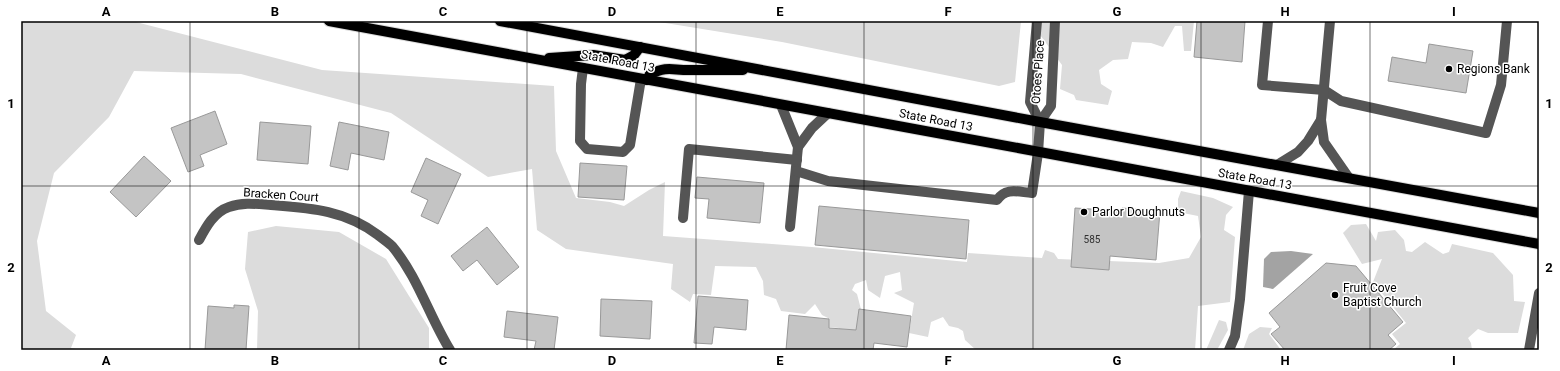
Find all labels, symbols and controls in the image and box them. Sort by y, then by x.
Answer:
text: A [102,4,111,19]
text: B [271,4,279,19]
text: C [439,4,448,19]
text: D [608,4,616,19]
text: E [776,4,784,19]
text: F [944,4,952,19]
text: G [1113,4,1122,19]
text: H [1280,4,1290,19]
text: I [1452,4,1456,19]
street label: Otoes Place [1029,40,1047,104]
street label: State Road 13 [580,47,656,75]
place label: Regions Bank [1457,62,1531,76]
marker: Regions Bank [1444,64,1454,74]
text: 1 [7,96,15,111]
text: 1 [1545,96,1553,111]
street label: State Road 13 [898,106,974,134]
street label: State Road 13 [1217,166,1293,192]
street label: Bracken Court [243,185,319,205]
place label: Parlor Doughnuts [1092,205,1185,219]
marker: Parlor Doughnuts [1079,207,1089,217]
house number: 585 [1084,234,1101,245]
text: 2 [7,260,15,275]
text: 2 [1545,260,1553,275]
place label: Fruit Cove Baptist Church [1343,281,1422,309]
marker: Fruit Cove Baptist Church [1330,290,1340,300]
text: A [102,353,111,368]
text: B [271,353,279,368]
text: C [439,353,448,368]
text: D [608,353,616,368]
text: E [776,353,784,368]
text: F [944,353,952,368]
text: G [1113,353,1122,368]
text: H [1280,353,1290,368]
text: I [1452,353,1456,368]

